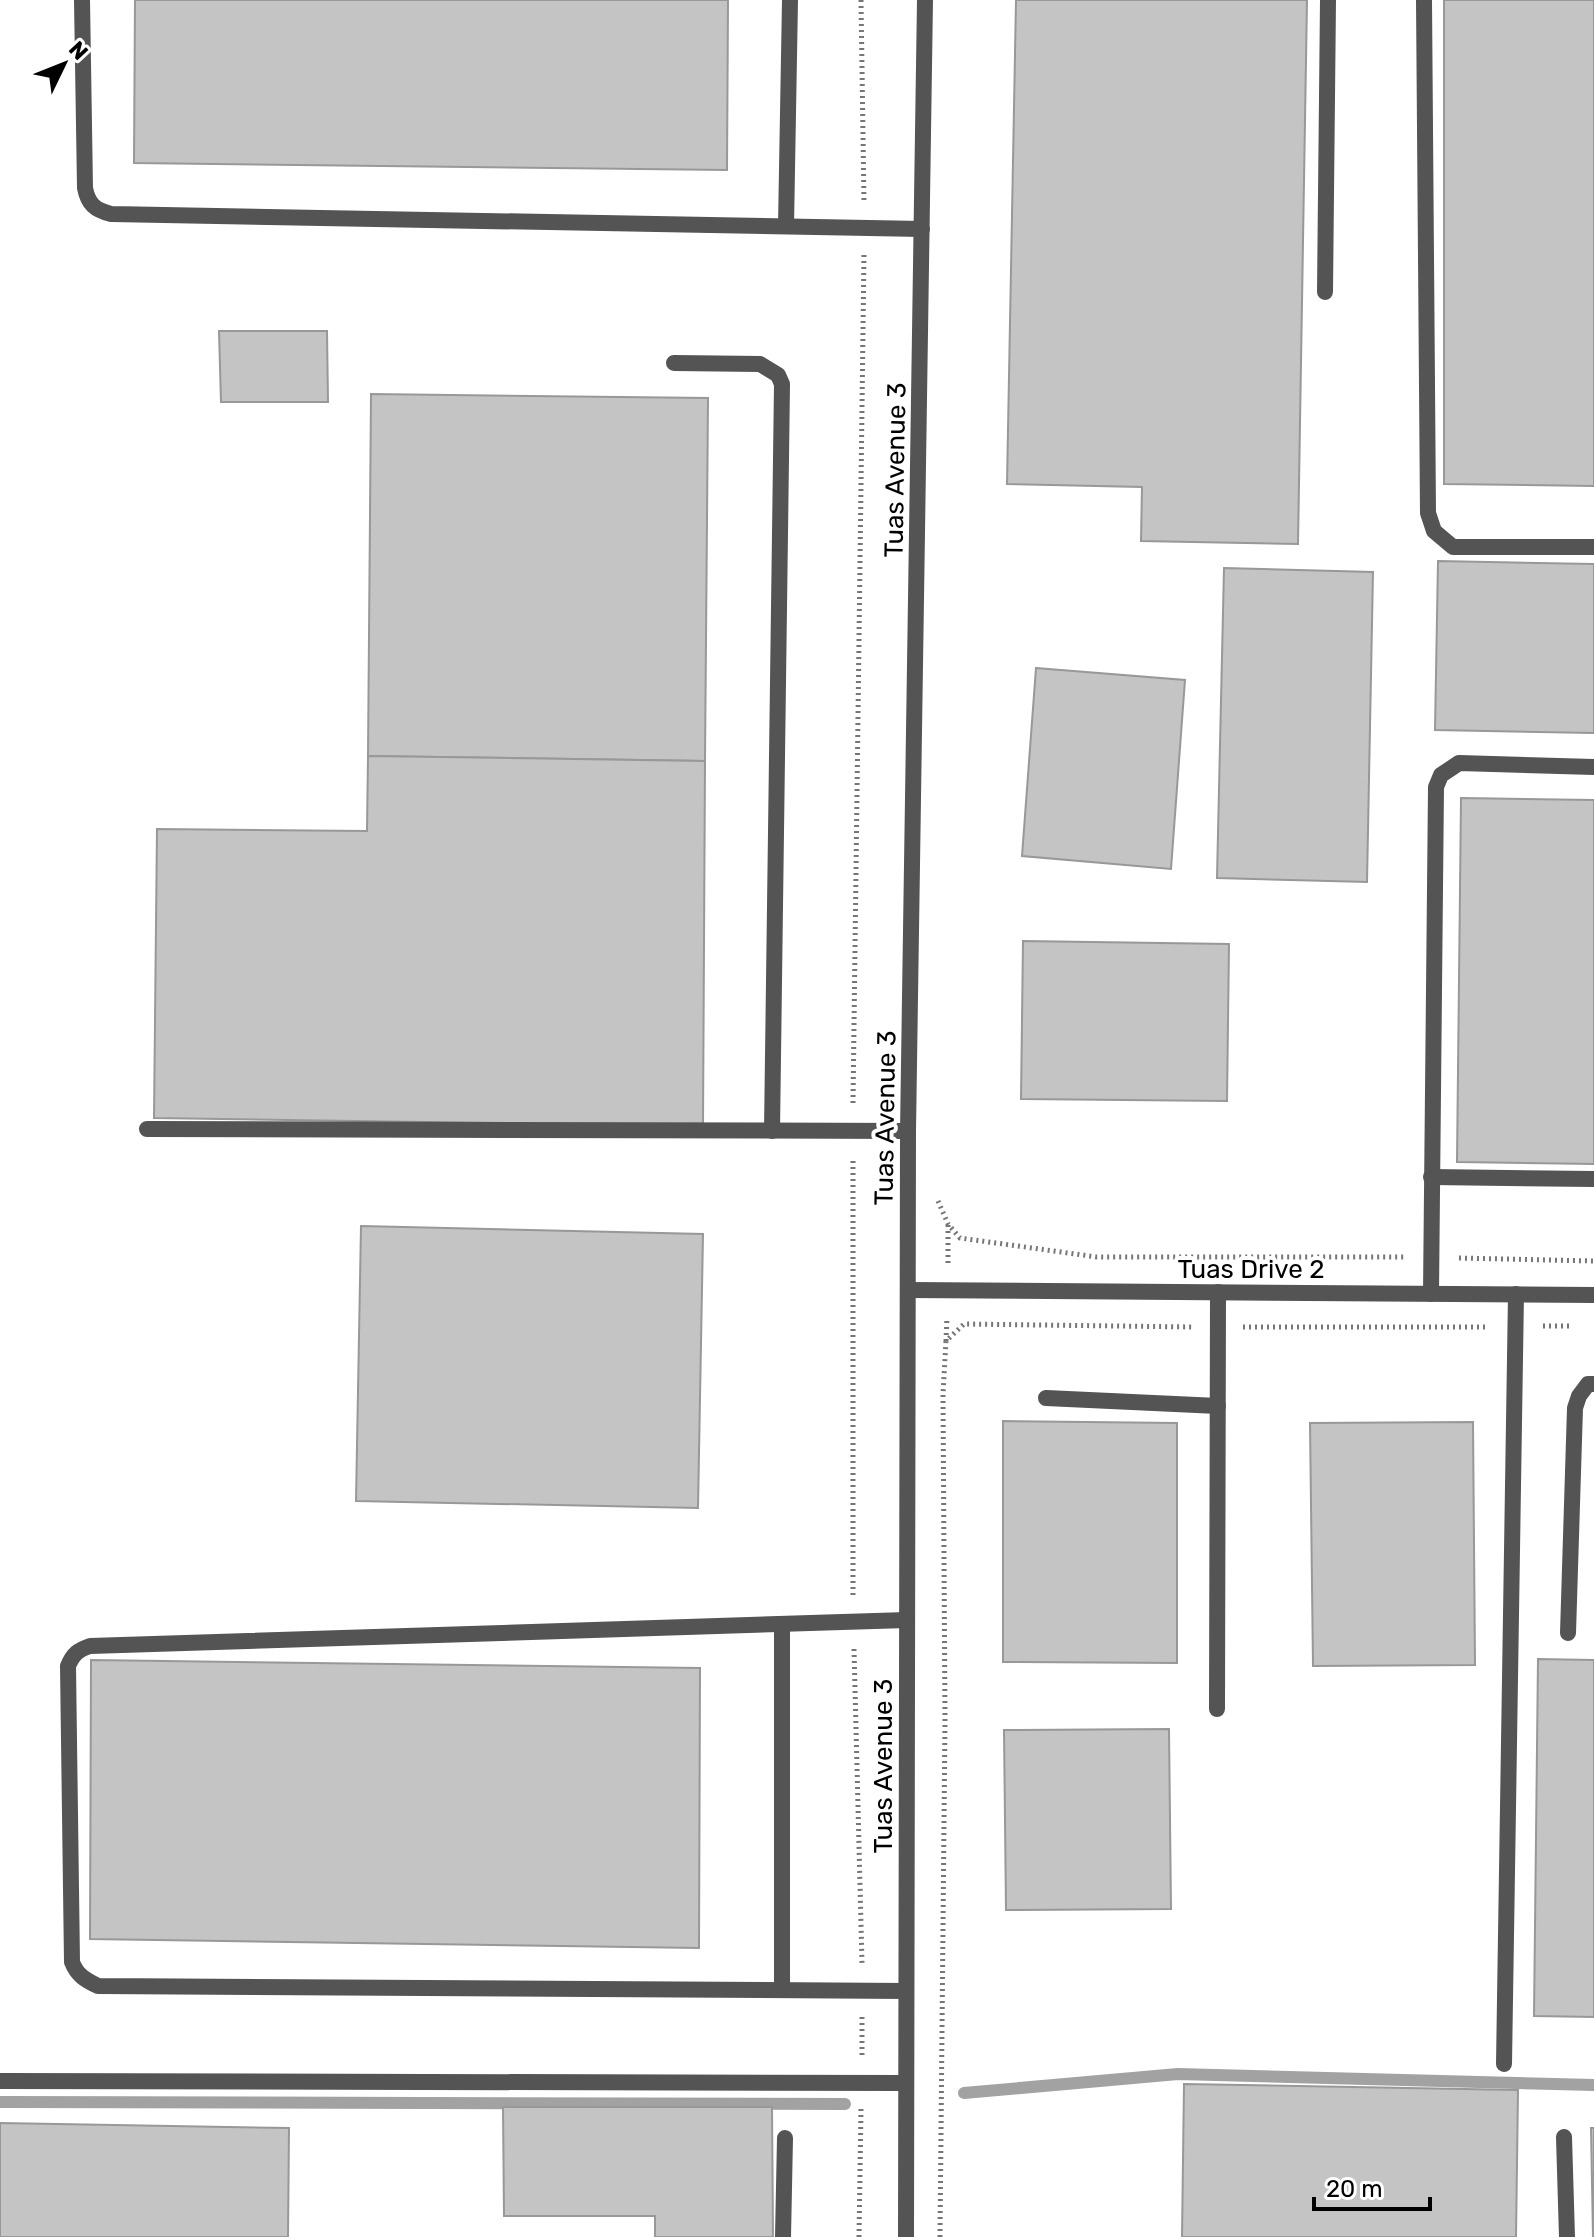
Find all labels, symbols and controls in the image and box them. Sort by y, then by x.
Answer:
north arrow [24,24,104,104]
text: N [63,36,94,66]
street label: Tuas Avenue 3 [878,382,913,558]
street label: Tuas Avenue 3 [868,1030,903,1206]
street label: Tuas Drive 2 [1178,1254,1324,1285]
street label: Tuas Avenue 3 [868,1679,899,1854]
scale bar [1314,2161,1430,2211]
text: 20 m [1326,2175,1383,2203]

